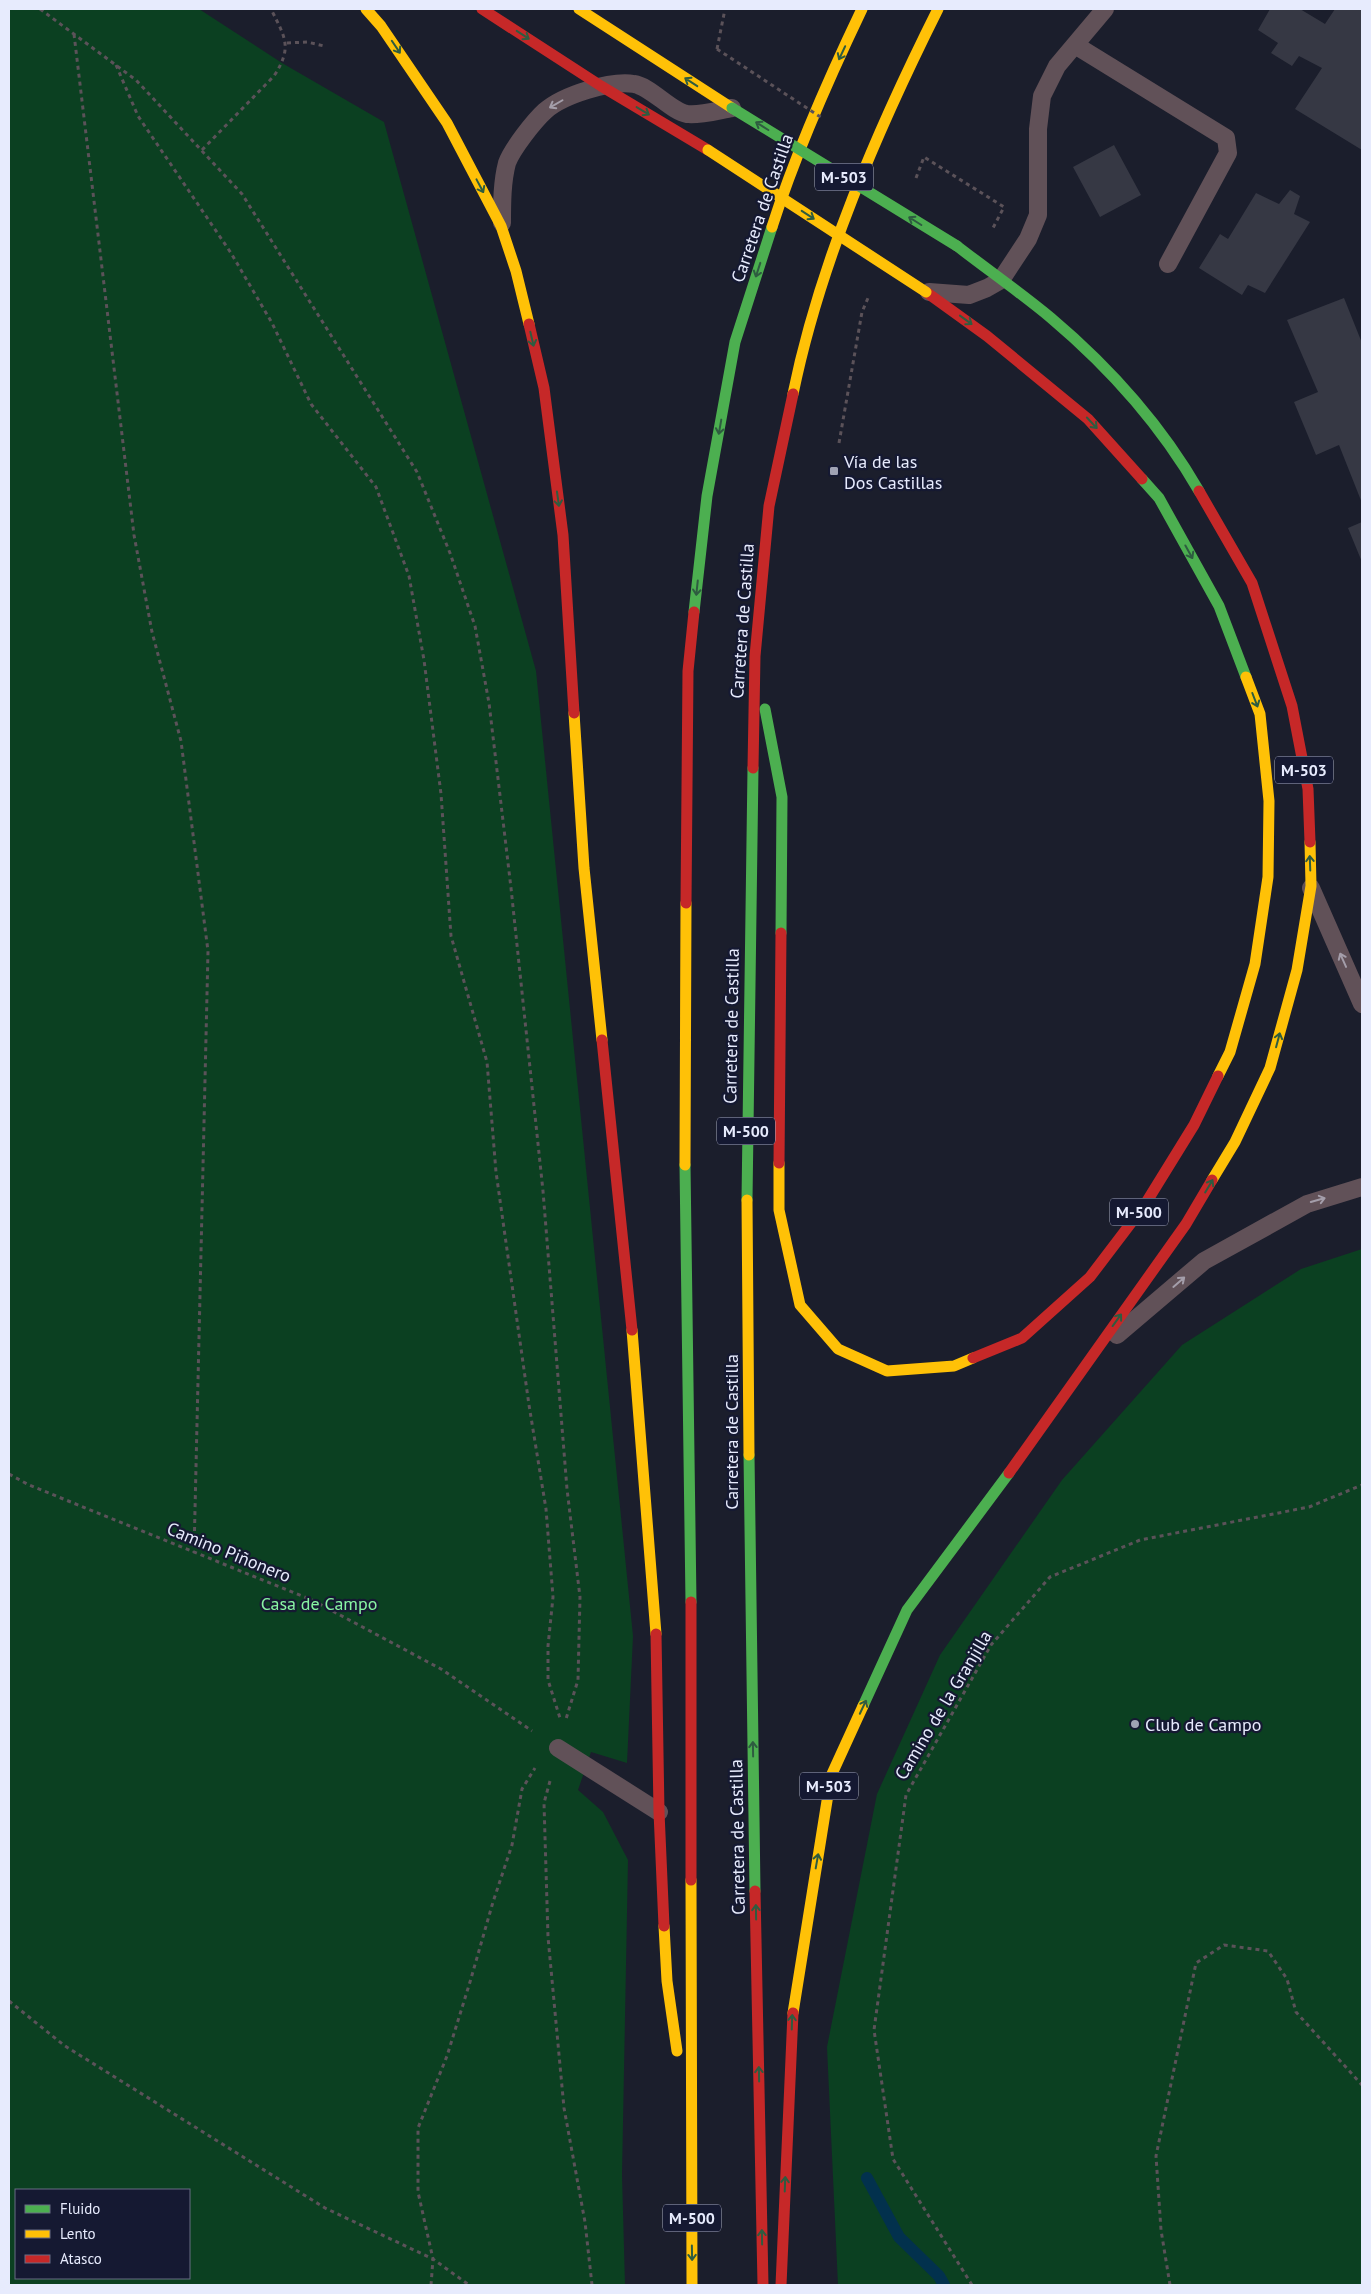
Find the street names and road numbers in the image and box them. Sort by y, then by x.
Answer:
street label: Carretera de Castilla [726,131,798,285]
road number: M-503 [815,163,873,190]
street label: Carretera de Castilla [725,543,759,699]
road number: M-503 [1275,756,1333,784]
street label: Carretera de Castilla [718,948,744,1104]
road number: M-500 [717,1118,775,1144]
road number: M-500 [1110,1198,1168,1226]
street label: Carretera de Castilla [720,1354,743,1510]
street label: Camino Piñonero [164,1517,294,1587]
street label: Camino de la Granjilla [889,1626,997,1784]
street label: Carretera de Castilla [724,1759,750,1915]
road number: M-503 [800,1772,858,1800]
road number: M-500 [663,2204,721,2232]

